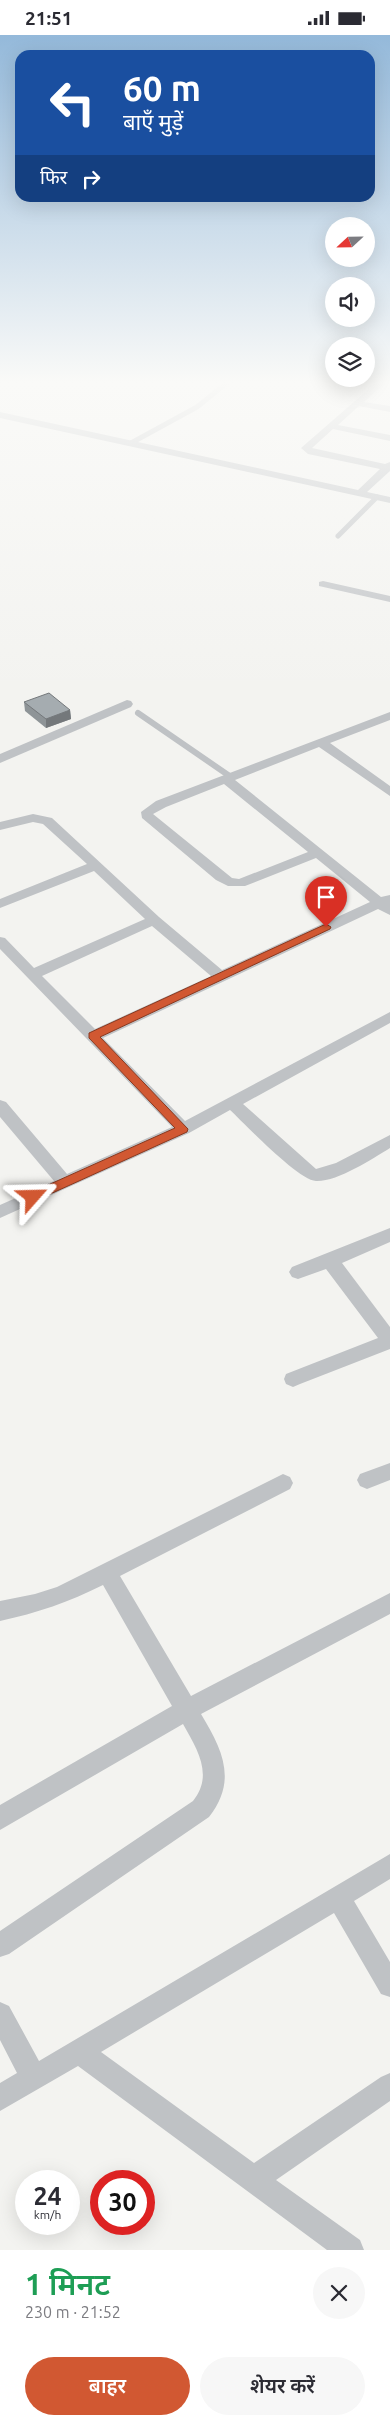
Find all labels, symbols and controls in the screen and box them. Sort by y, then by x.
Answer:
text: 21:51 [25,7,73,29]
text: 60 m [123,68,201,108]
icon: left [40,70,105,135]
text: बाएँ मुड़ें [123,109,183,134]
icon: right [77,165,105,193]
text: फिर [40,166,67,188]
north arrow [325,217,375,267]
map controls [325,217,375,387]
button: sound [325,277,375,327]
button: layers [325,337,375,387]
pin [305,876,347,927]
icon: arrive [312,883,340,911]
position arrow [6,1170,58,1222]
speed limit sign: 30 [90,2170,155,2235]
text: 24 [33,2182,62,2210]
text: km/h [34,2208,61,2221]
text: 1 मिनट [25,2267,110,2301]
button: close [313,2267,365,2319]
text: 230 m · 21:52 [25,2303,121,2321]
button: बाहर [25,2357,190,2415]
button: शेयर करें [200,2357,365,2415]

